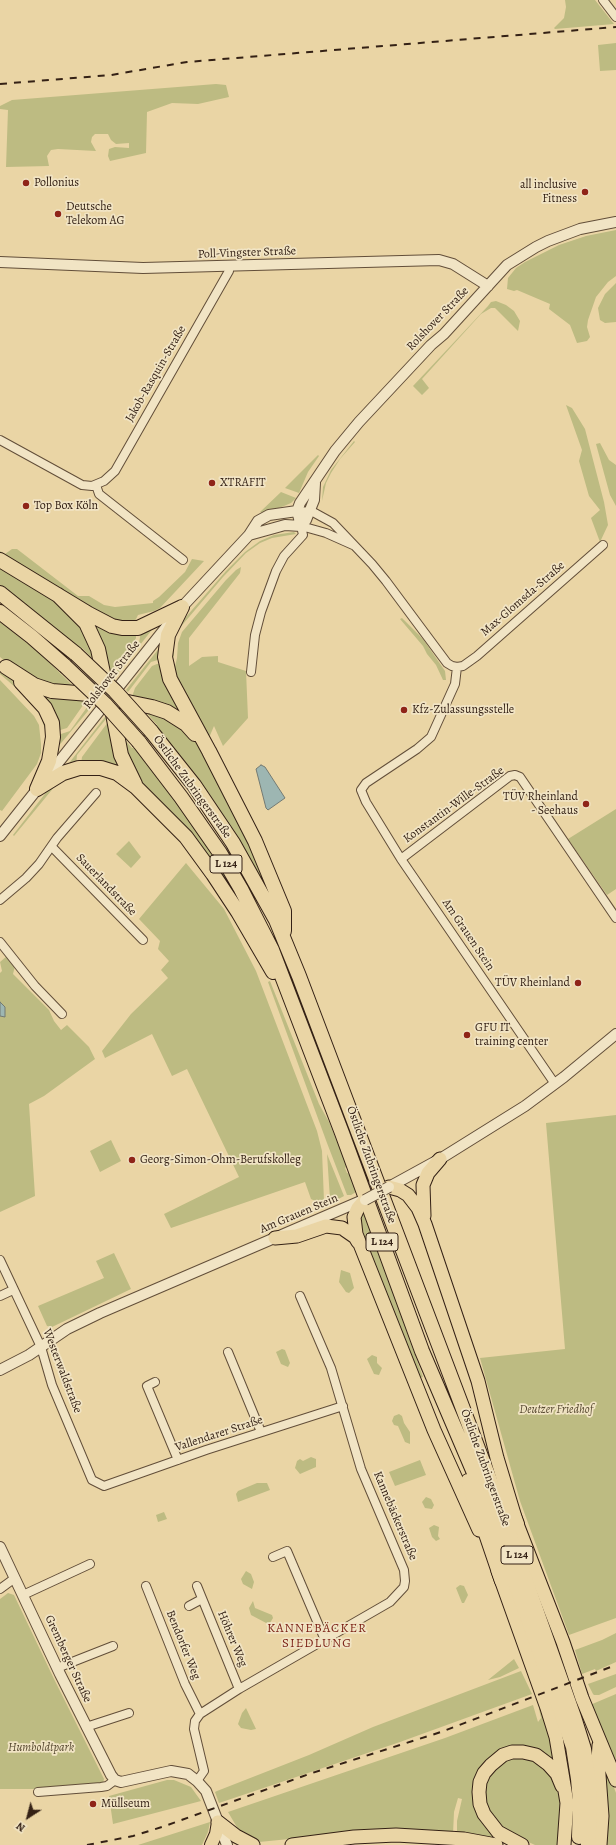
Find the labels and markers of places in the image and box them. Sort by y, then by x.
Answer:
place label: Pollonius [34,176,79,190]
marker: Pollonius [21,178,31,188]
place label: all inclusive Fitness [520,178,577,206]
marker: all inclusive Fitness [580,187,590,197]
place label: Deutsche Telekom AG [66,200,124,228]
marker: Deutsche Telekom AG [53,209,63,219]
place label: XTRAFIT [220,476,266,490]
marker: XTRAFIT [207,478,217,488]
place label: Top Box Köln [34,499,98,513]
marker: Top Box Köln [21,501,31,511]
place label: Kfz-Zulassungsstelle [412,703,514,717]
marker: Kfz-Zulassungsstelle [399,705,409,715]
place label: TÜV Rheinland - Seehaus [503,790,578,818]
marker: TÜV Rheinland - Seehaus [581,799,591,809]
place label: TÜV Rheinland [495,976,570,990]
marker: TÜV Rheinland [573,978,583,988]
place label: GFU IT training center [475,1021,548,1049]
marker: GFU IT training center [462,1030,472,1040]
place label: Georg-Simon-Ohm-Berufskolleg [140,1153,301,1167]
marker: Georg-Simon-Ohm-Berufskolleg [127,1155,137,1165]
place label: Müllseum [101,1797,150,1811]
marker: Müllseum [88,1799,98,1809]

